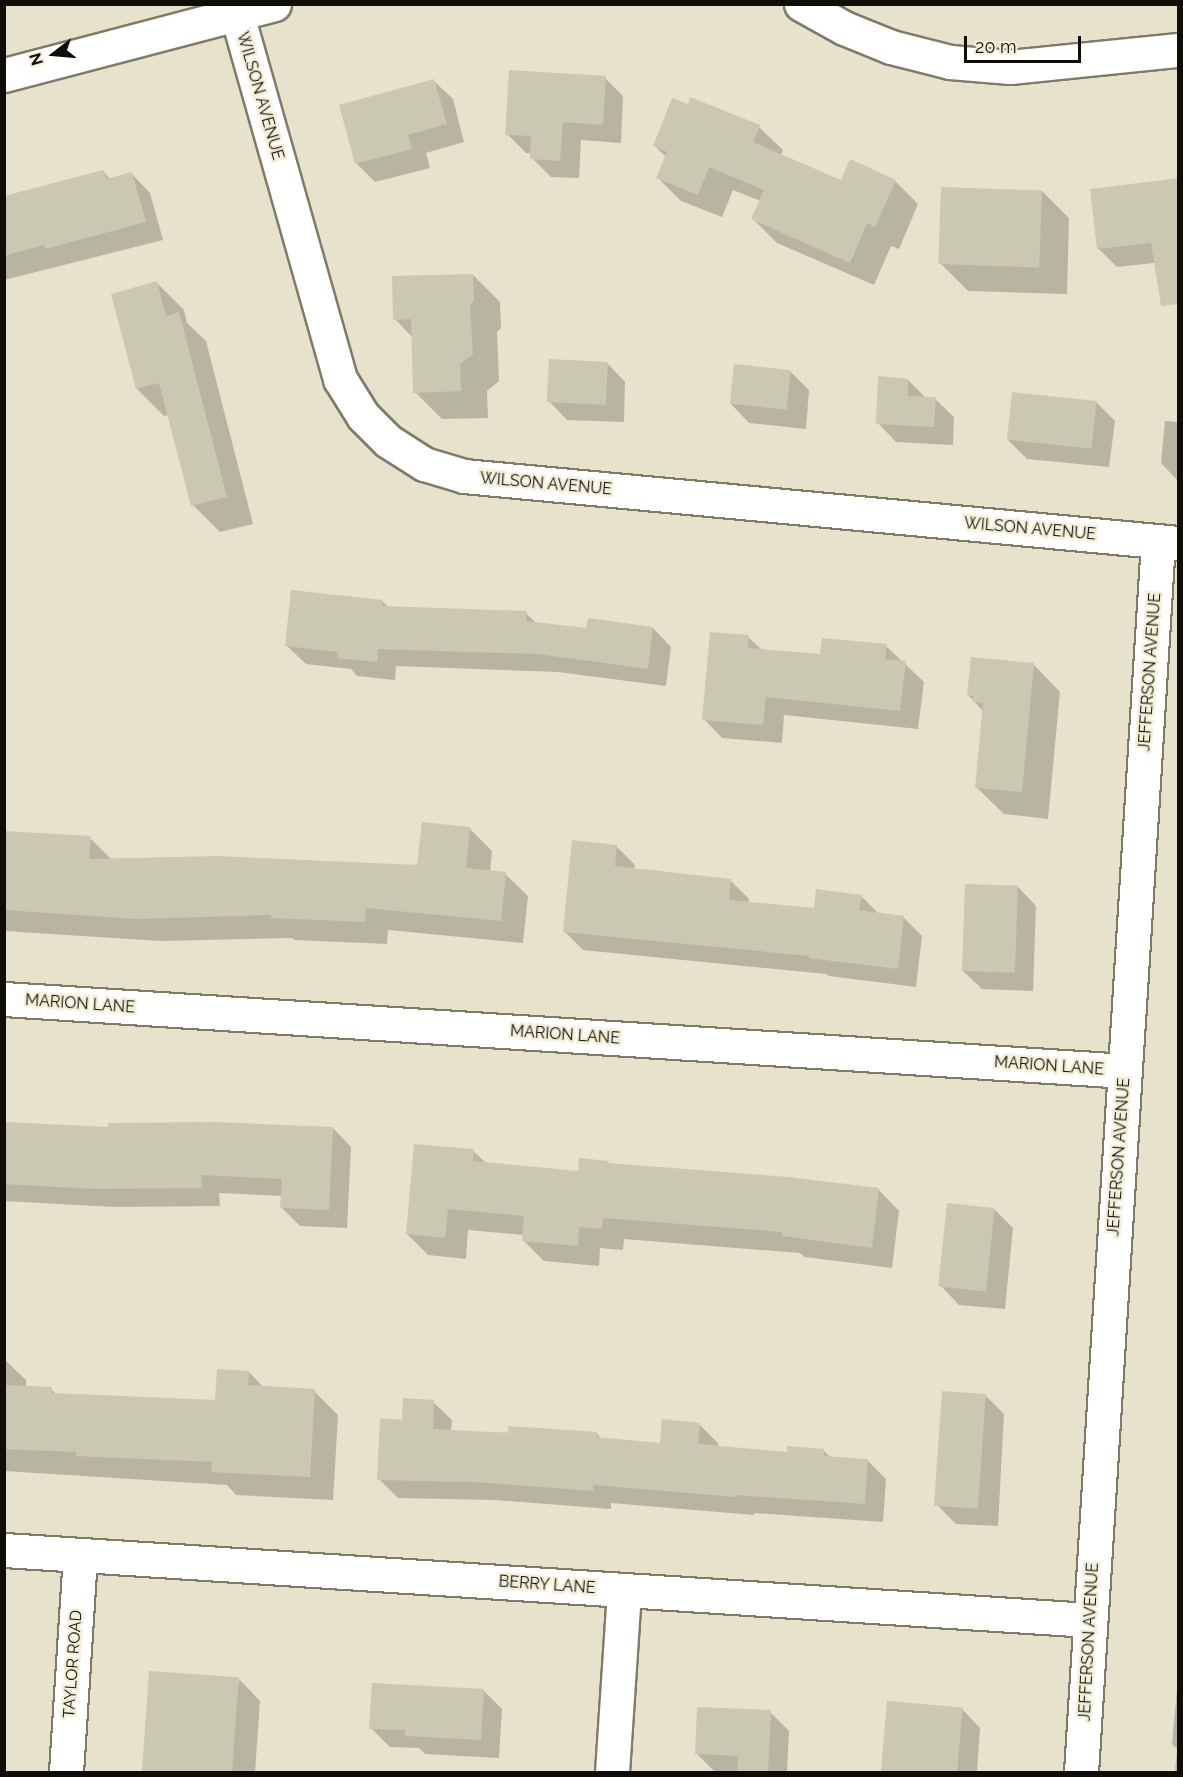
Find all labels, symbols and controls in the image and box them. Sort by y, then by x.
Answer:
north arrow [24,24,84,84]
scale bar [967,24,1084,62]
street label: WILSON AVENUE [232,30,288,162]
text: 20 m [975,36,1017,57]
text: N [25,51,47,68]
street label: WILSON AVENUE [479,469,613,499]
street label: WILSON AVENUE [963,514,1097,544]
street label: JEFFERSON AVENUE [1135,592,1165,752]
street label: MARION LANE [24,991,136,1017]
street label: MARION LANE [509,1022,621,1048]
street label: MARION LANE [993,1053,1105,1079]
street label: JEFFERSON AVENUE [1104,1077,1134,1237]
street label: JEFFERSON AVENUE [1075,1562,1103,1722]
street label: BERRY LANE [498,1572,596,1598]
street label: TAYLOR ROAD [60,1609,86,1719]

